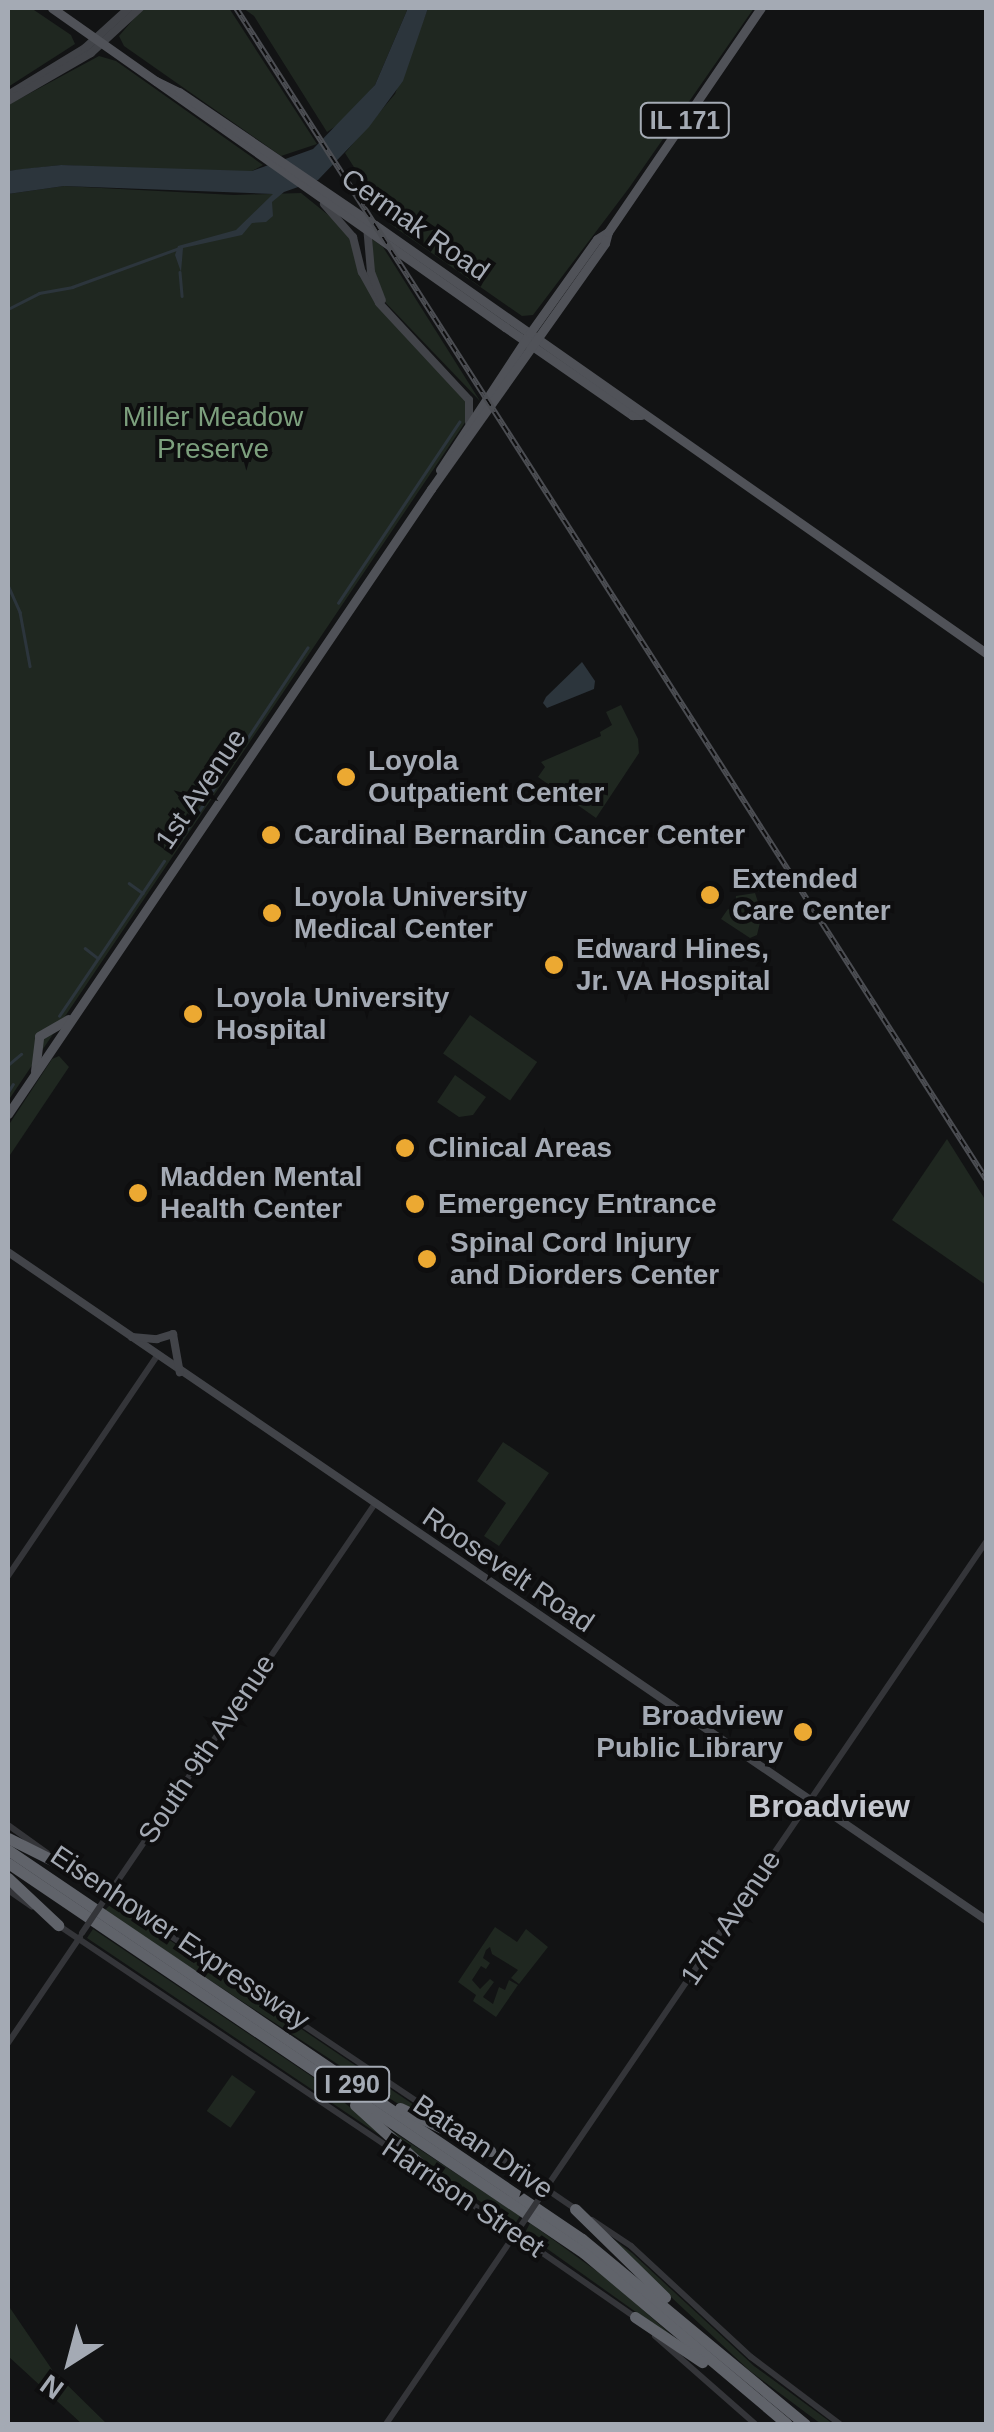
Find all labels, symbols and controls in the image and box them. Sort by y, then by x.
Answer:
road number: IL 171 [638,100,732,140]
street label: Cermak Road [335,162,495,288]
park label: Miller Meadow Preserve [123,400,303,466]
street label: 1st Avenue [148,722,254,856]
place label: Loyola Outpatient Center [368,744,604,810]
marker: Loyola Outpatient Center [333,764,359,790]
place label: Cardinal Bernardin Cancer Center [294,818,745,852]
marker: Cardinal Bernardin Cancer Center [258,822,284,848]
place label: Extended Care Center [732,862,891,928]
place label: Loyola University Medical Center [294,880,527,946]
marker: Extended Care Center [697,882,723,908]
marker: Loyola University Medical Center [259,900,285,926]
place label: Edward Hines, Jr. VA Hospital [576,932,772,998]
marker: Edward Hines, Jr. VA Hospital [541,952,567,978]
place label: Loyola University Hospital [216,981,449,1047]
marker: Loyola University Hospital [180,1001,206,1027]
place label: Clinical Areas [428,1131,613,1165]
marker: Clinical Areas [392,1135,418,1161]
place label: Madden Mental Health Center [160,1160,362,1226]
marker: Madden Mental Health Center [125,1180,151,1206]
place label: Emergency Entrance [438,1187,717,1221]
marker: Emergency Entrance [402,1191,428,1217]
place label: Spinal Cord Injury and Diorders Center [450,1226,719,1292]
marker: Spinal Cord Injury and Diorders Center [414,1246,440,1272]
street label: Roosevelt Road [416,1500,600,1640]
street label: South 9th Avenue [131,1648,283,1850]
place label: Broadview Public Library [596,1699,783,1765]
marker: Broadview Public Library [792,1721,814,1743]
district label: Broadview [748,1787,910,1825]
street label: Eisenhower Expressway [44,1839,316,2037]
street label: 17th Avenue [673,1844,789,1992]
road number: I 290 [312,2064,392,2104]
street label: Bataan Drive [407,2088,559,2206]
street label: Harrison Street [376,2131,550,2265]
north arrow [20,2312,120,2412]
text: N [35,2368,69,2405]

